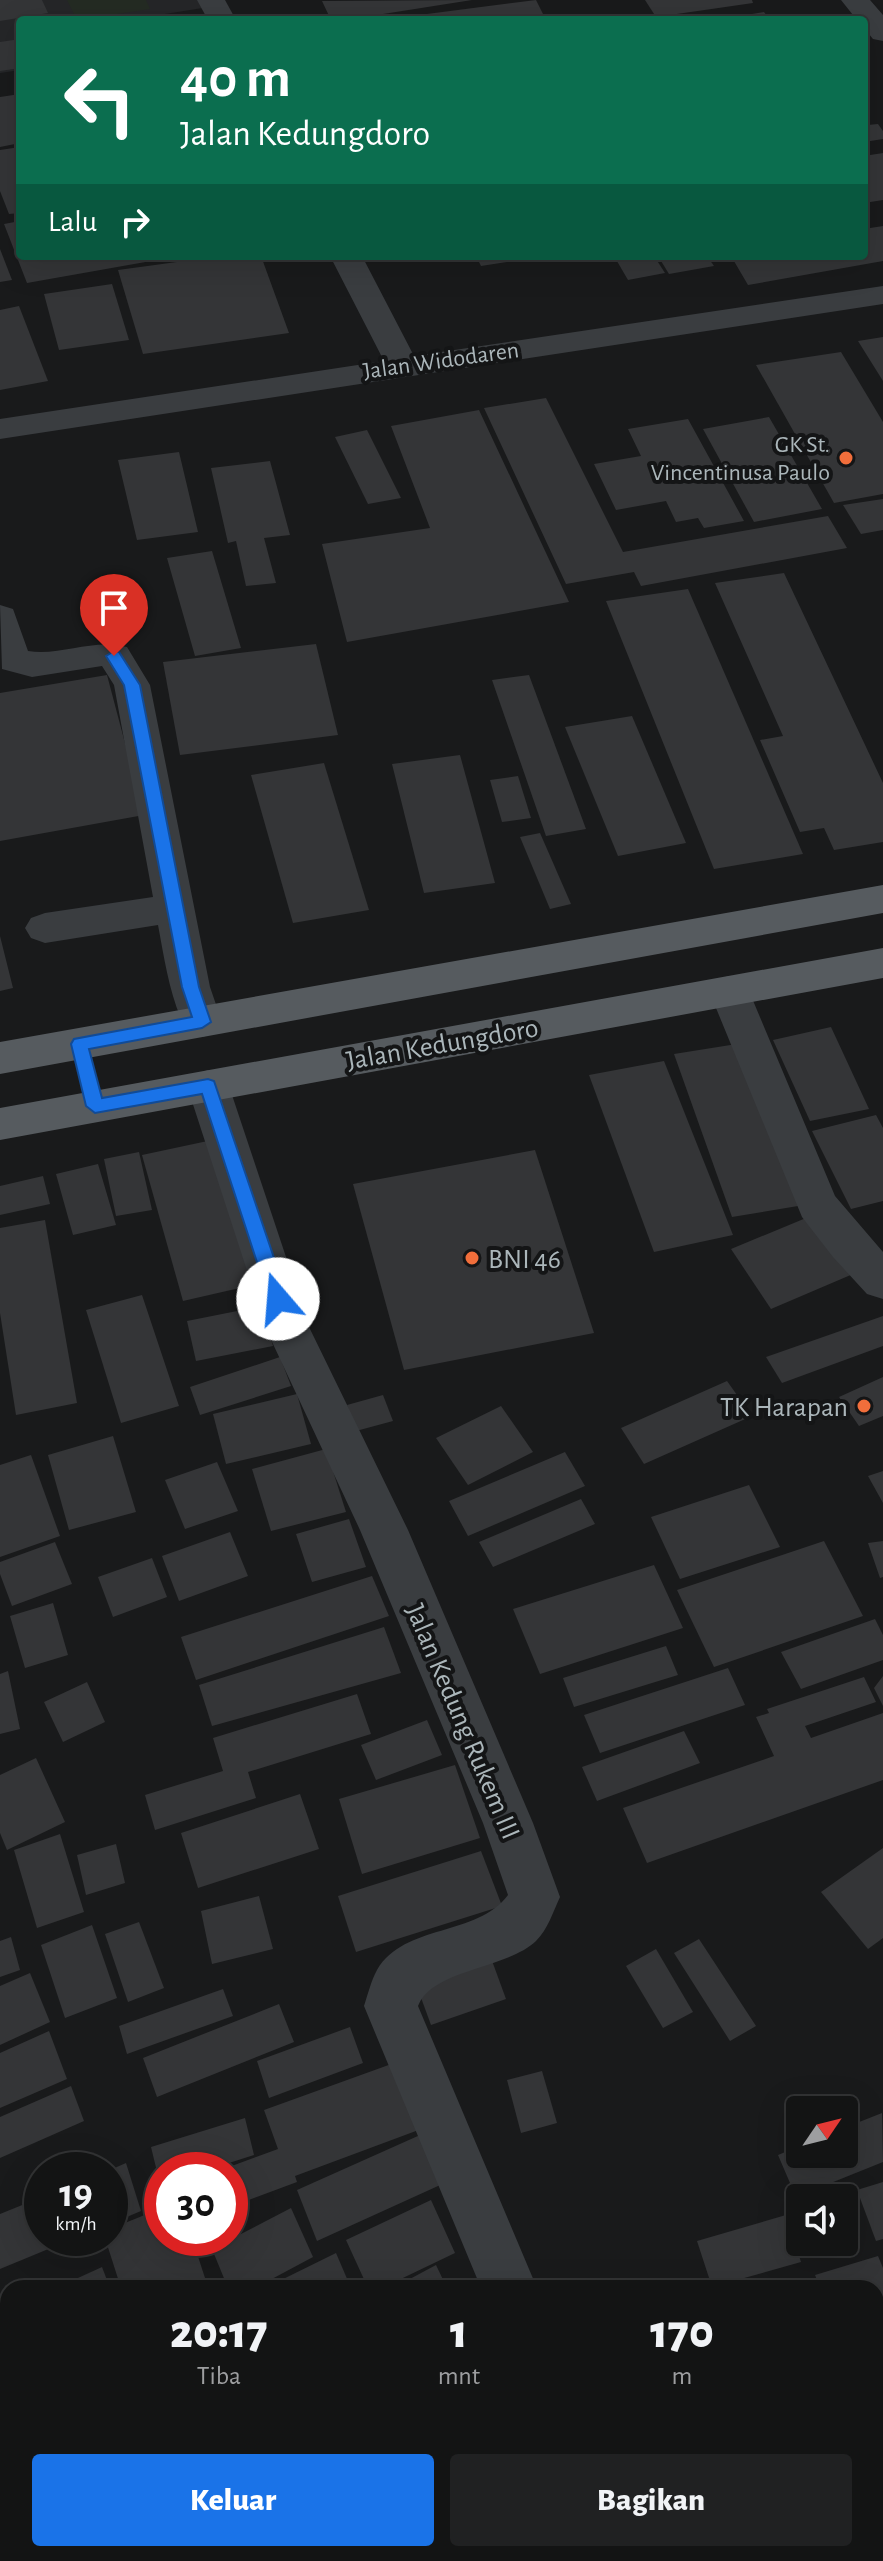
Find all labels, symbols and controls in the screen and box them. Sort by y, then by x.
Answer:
icon: left [48,48,152,152]
text: 40 m [180,51,291,107]
text: Jalan Kedungdoro [180,116,430,152]
icon: right [113,200,157,244]
text: Lalu [48,207,97,237]
street label: Jalan Widodaren [362,338,521,384]
place label: GK St. Vincentinusa Paulo [651,433,830,485]
marker: GK St. Vincentinusa Paulo [837,449,855,467]
pin [80,574,148,656]
icon: arrive [92,586,136,630]
street label: Jalan Kedungdoro [344,1014,541,1076]
place label: BNI 46 [488,1246,561,1274]
marker: BNI 46 [463,1249,481,1267]
position arrow [236,1257,320,1341]
place label: TK Harapan [720,1394,848,1422]
marker: TK Harapan [855,1397,873,1415]
street label: Jalan Kedung Rukem III [400,1600,524,1843]
north arrow [786,2096,858,2168]
map controls [786,2096,858,2256]
speed limit sign: 30 [144,2152,248,2256]
text: 19 [59,2174,93,2214]
button: sound [786,2184,858,2256]
text: km/h [55,2214,97,2234]
text: 20:17 [170,2309,268,2357]
text: 1 [450,2309,468,2357]
text: 170 [650,2309,714,2357]
text: Tiba [197,2363,241,2389]
text: mnt [438,2363,480,2389]
text: m [672,2363,692,2389]
button: Keluar [32,2454,434,2546]
button: Bagikan [450,2454,852,2546]

